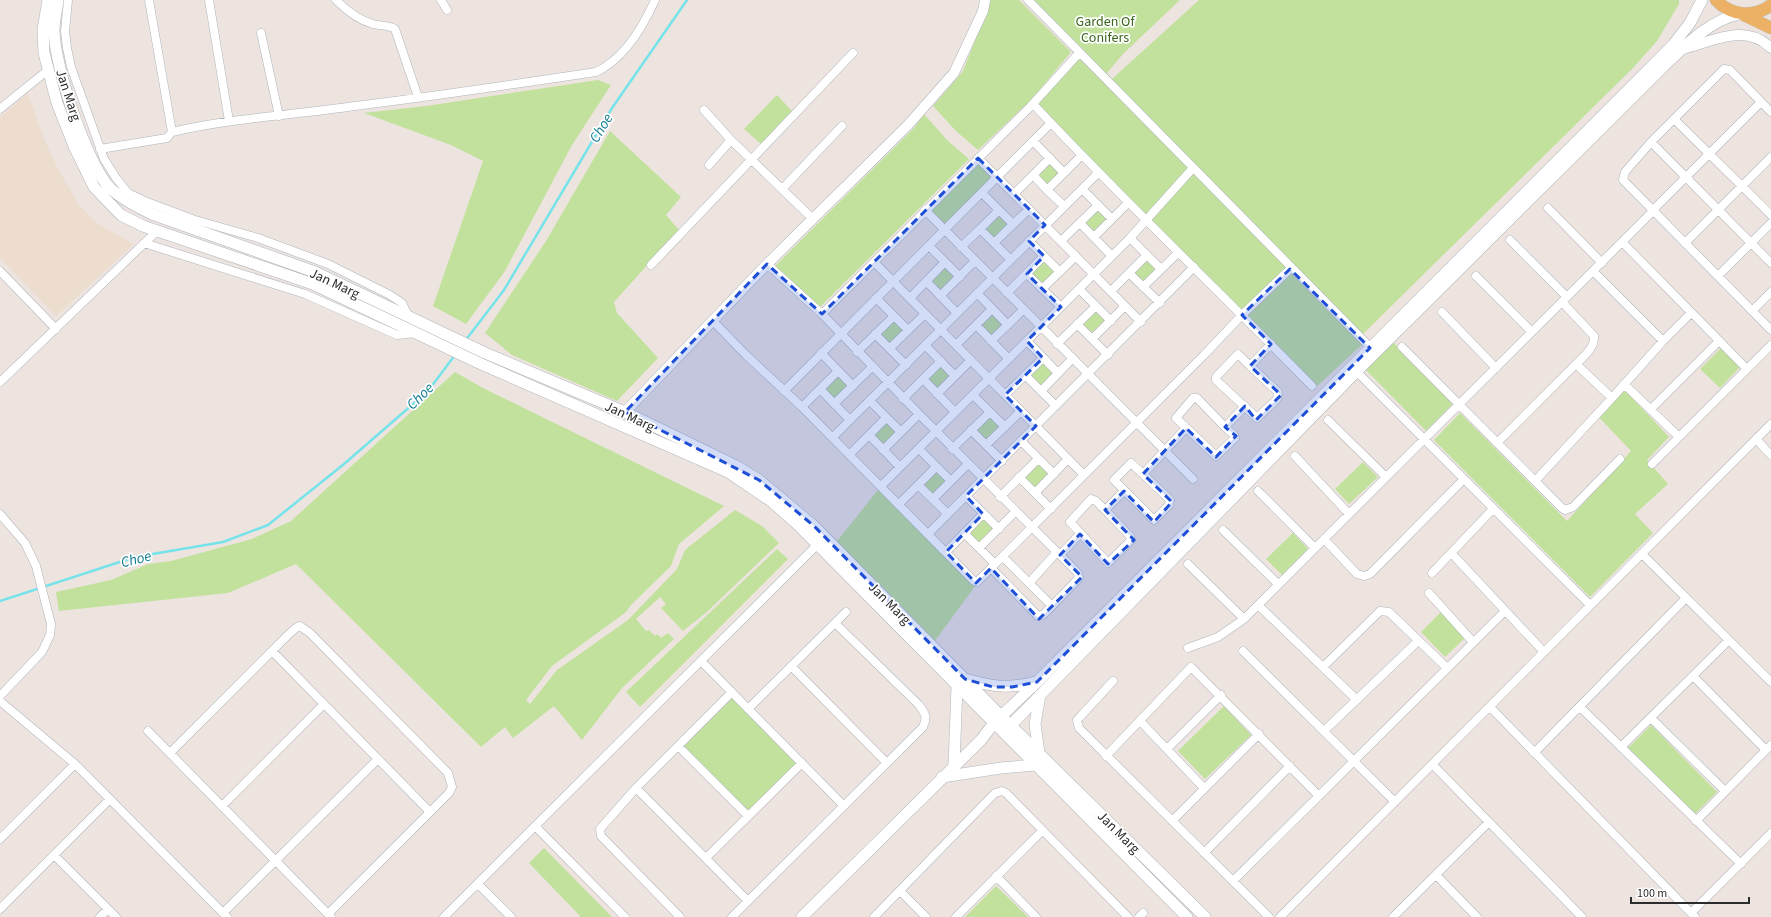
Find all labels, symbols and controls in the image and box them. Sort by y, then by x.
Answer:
park label: Garden Of Conifers [1076,12,1135,48]
street label: Jan Marg [50,67,86,124]
water label: Choe [584,110,618,147]
street label: Jan Marg [306,264,363,304]
water label: Choe [402,378,439,415]
street label: Jan Marg [601,397,658,437]
water label: Choe [119,546,154,573]
street label: Jan Marg [863,578,915,630]
street label: Jan Marg [1092,807,1144,859]
scale bar [1631,879,1749,905]
text: 100 m [1637,885,1667,902]

